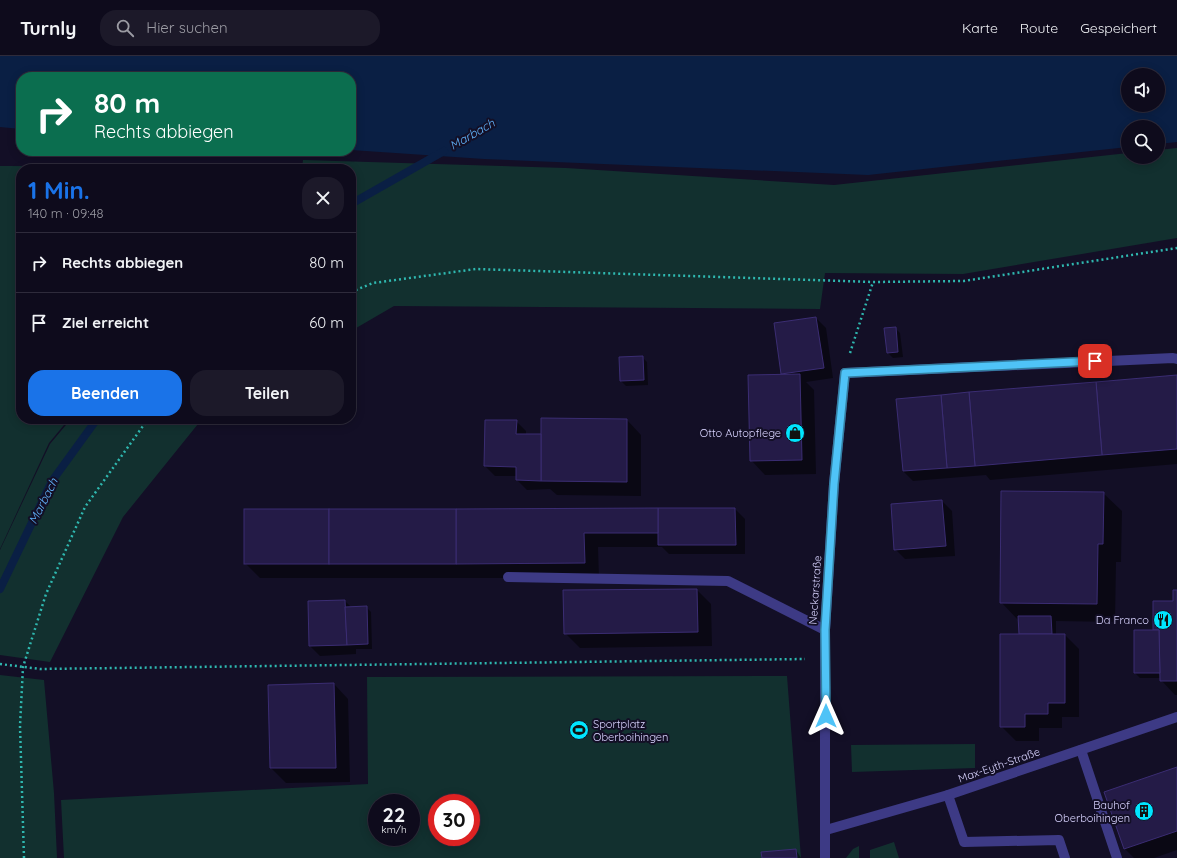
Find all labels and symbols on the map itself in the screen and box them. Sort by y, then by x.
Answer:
water label: Marbach [447,115,497,153]
pin [1078,344,1112,378]
shop icon: Otto Autopflege [784,422,806,444]
place label: Otto Autopflege [700,426,781,440]
water label: Marbach [25,475,61,526]
street label: Neckarstraße [806,555,824,625]
restaurant icon: Da Franco [1152,609,1174,631]
place label: Da Franco [1096,613,1149,627]
position arrow [805,695,847,737]
place label: Sportplatz Oberboihingen [593,717,668,744]
sports icon: Sportplatz Oberboihingen [568,719,590,741]
street label: Max-Eyth-Straße [956,744,1042,786]
speed limit sign: 30 [428,794,480,846]
place label: Bauhof Oberboihingen [1055,798,1130,825]
building icon: Bauhof Oberboihingen [1133,800,1155,822]

